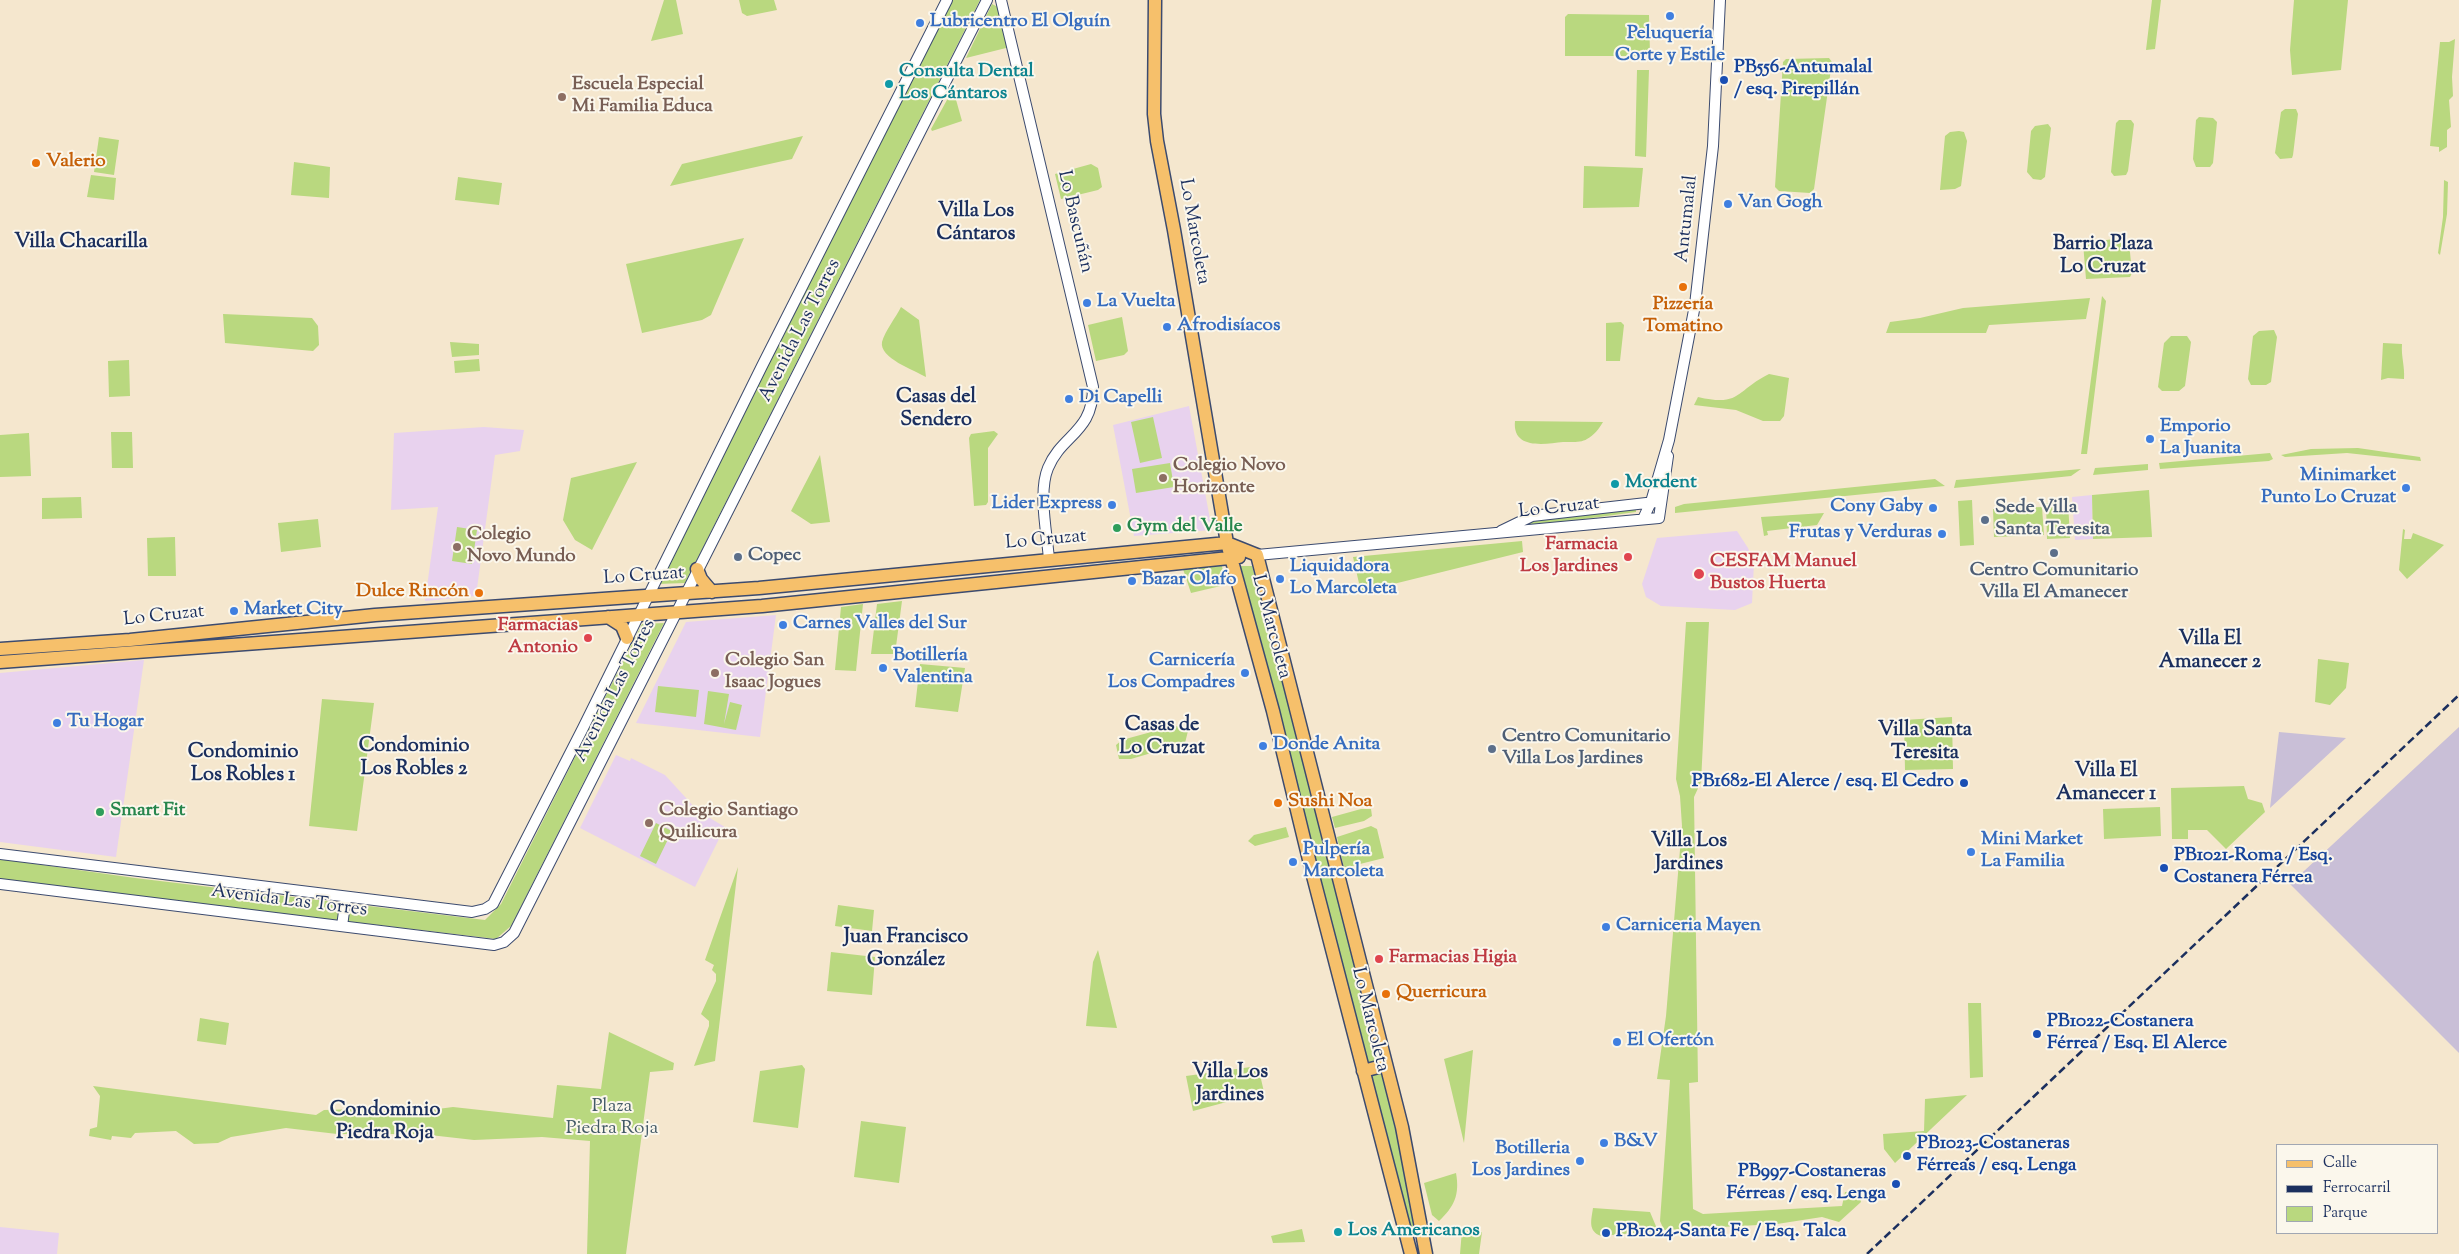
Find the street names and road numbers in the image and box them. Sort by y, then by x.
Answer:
street label: Lo Bascuñán [1051,168,1097,276]
street label: Antumalal [1672,174,1704,264]
street label: Lo Marcoleta [1172,177,1214,287]
street label: Avenida Las Torres [755,256,847,406]
street label: Lo Cruzat [1517,493,1601,525]
street label: Lo Cruzat [1005,526,1087,556]
street label: Lo Cruzat [603,563,685,591]
street label: Lo Marcoleta [1245,572,1295,682]
street label: Lo Cruzat [122,601,206,633]
street label: Avenida Las Torres [570,616,662,766]
street label: Avenida Las Torres [210,881,368,923]
street label: Lo Marcoleta [1345,965,1393,1075]

